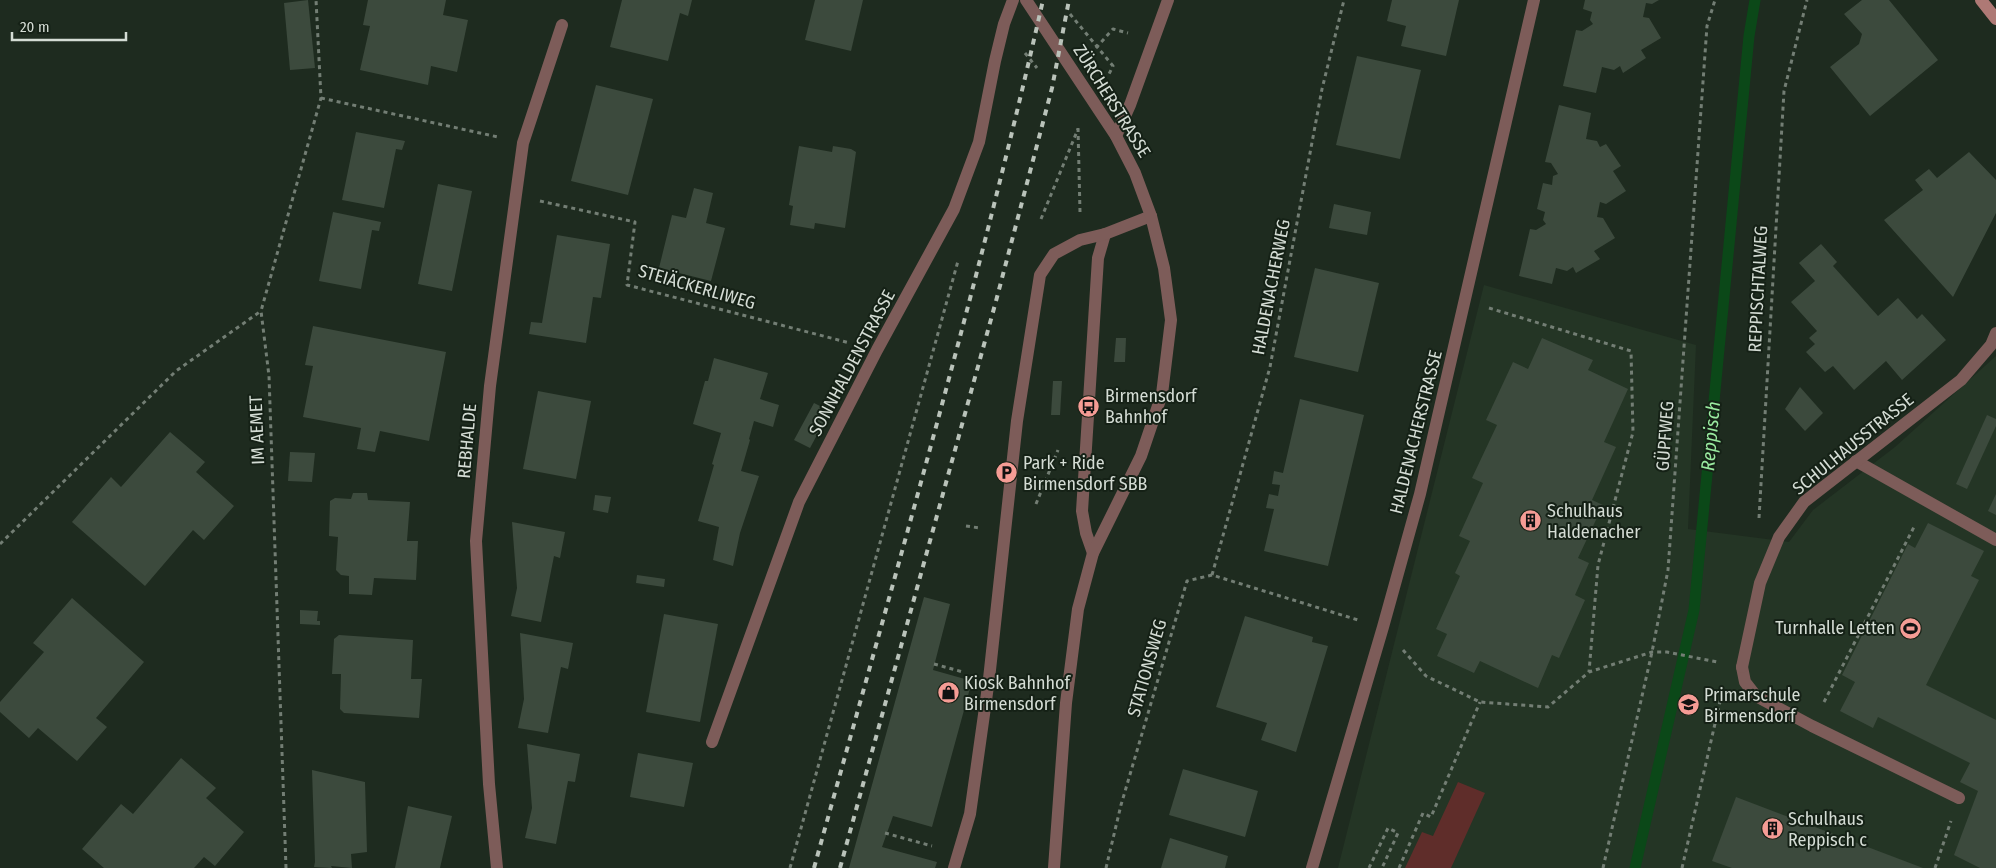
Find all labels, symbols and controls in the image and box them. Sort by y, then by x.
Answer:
scale bar [12,10,126,42]
text: 20 m [20,18,50,36]
street label: ZÜRCHERSTRASSE [1069,40,1155,162]
street label: HALDENACHERWEG [1247,217,1295,357]
street label: REPPISCHTALWEG [1744,225,1772,353]
street label: STEIÄCKERLIWEG [636,260,758,314]
street label: SONNHALDENSTRASSE [804,286,900,440]
street label: HALDENACHERSTRASSE [1385,348,1447,516]
place label: Birmensdorf Bahnhof [1105,385,1198,428]
street label: SCHULHAUSSTRASSE [1788,389,1918,499]
street label: IM AEMET [245,394,269,465]
bus stop icon: Birmensdorf Bahnhof [1077,394,1101,418]
street label: GÜPFWEG [1652,400,1678,472]
water label: Reppisch [1696,400,1725,472]
street label: REBHALDE [453,403,481,479]
place label: Park + Ride Birmensdorf SBB [1023,452,1147,495]
parking icon: Park + Ride Birmensdorf SBB [995,461,1019,485]
place label: Schulhaus Haldenacher [1547,500,1641,543]
building icon: Schulhaus Haldenacher [1519,509,1543,533]
sports icon: Turnhalle Letten [1899,616,1923,640]
street label: STATIONSWEG [1123,617,1171,719]
place label: Turnhalle Letten [1775,617,1895,639]
place label: Kiosk Bahnhof Birmensdorf [964,672,1071,715]
shop icon: Kiosk Bahnhof Birmensdorf [936,681,960,705]
place label: Primarschule Birmensdorf [1704,684,1801,727]
school or university icon: Primarschule Birmensdorf [1676,693,1700,717]
place label: Schulhaus Reppisch c [1788,808,1867,851]
building icon: Schulhaus Reppisch c [1760,817,1784,841]

